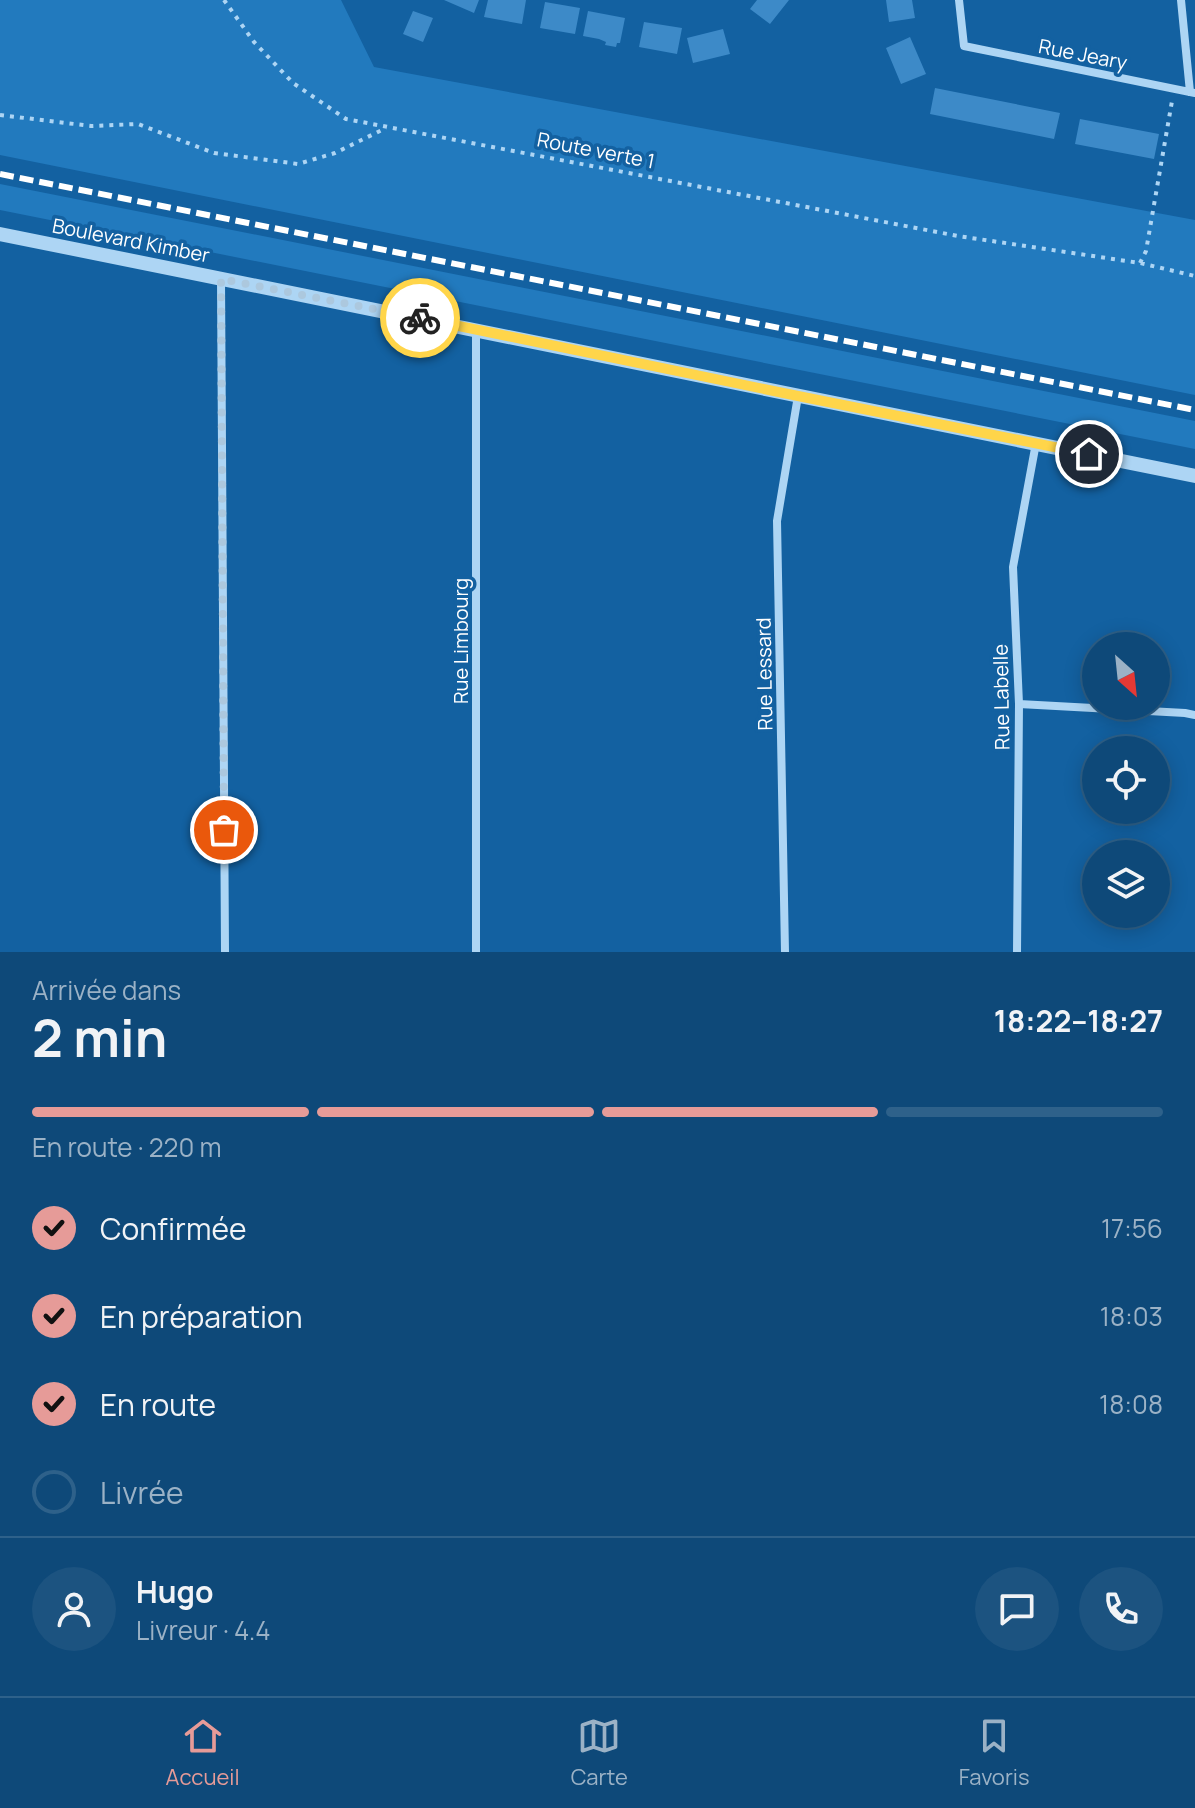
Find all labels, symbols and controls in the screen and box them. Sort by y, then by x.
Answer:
street label: Rue Jeary [1036,32,1130,76]
street label: Route verte 1 [535,125,657,175]
street label: Boulevard Kimber [50,212,212,268]
courier [380,278,460,358]
icon: bike [398,296,442,340]
pin [1055,420,1123,488]
icon: home [1067,432,1111,476]
street label: Rue Limbourg [447,578,474,704]
street label: Rue Lessard [750,617,778,731]
north arrow [1082,632,1170,720]
map controls [1082,632,1170,928]
street label: Rue Labelle [987,644,1015,750]
button: locate [1082,736,1170,824]
pin [190,796,258,864]
icon: bag [202,808,246,852]
button: layers [1082,840,1170,928]
text: Arrivée dans [32,972,181,1008]
text: 18:22–18:27 [994,1000,1163,1041]
text: 2 min [32,1002,167,1073]
text: En route · 220 m [32,1129,222,1165]
icon: check [32,1206,76,1250]
text: Confirmée [100,1208,246,1249]
text: 17:56 [1101,1210,1163,1246]
icon: check [32,1294,76,1338]
text: En préparation [100,1296,302,1337]
text: 18:03 [1100,1298,1163,1334]
icon: check [32,1382,76,1426]
text: En route [100,1384,216,1425]
text: 18:08 [1099,1386,1163,1422]
text: Livrée [100,1472,183,1513]
button: person [32,1567,116,1651]
button: chat [975,1567,1059,1651]
button: phone [1079,1567,1163,1651]
text: Hugo [136,1571,213,1612]
text: Livreur · 4.4 [136,1612,271,1648]
tab: Accueil [165,1714,240,1792]
tab: Carte [571,1714,628,1792]
tab: Favoris [959,1714,1030,1792]

